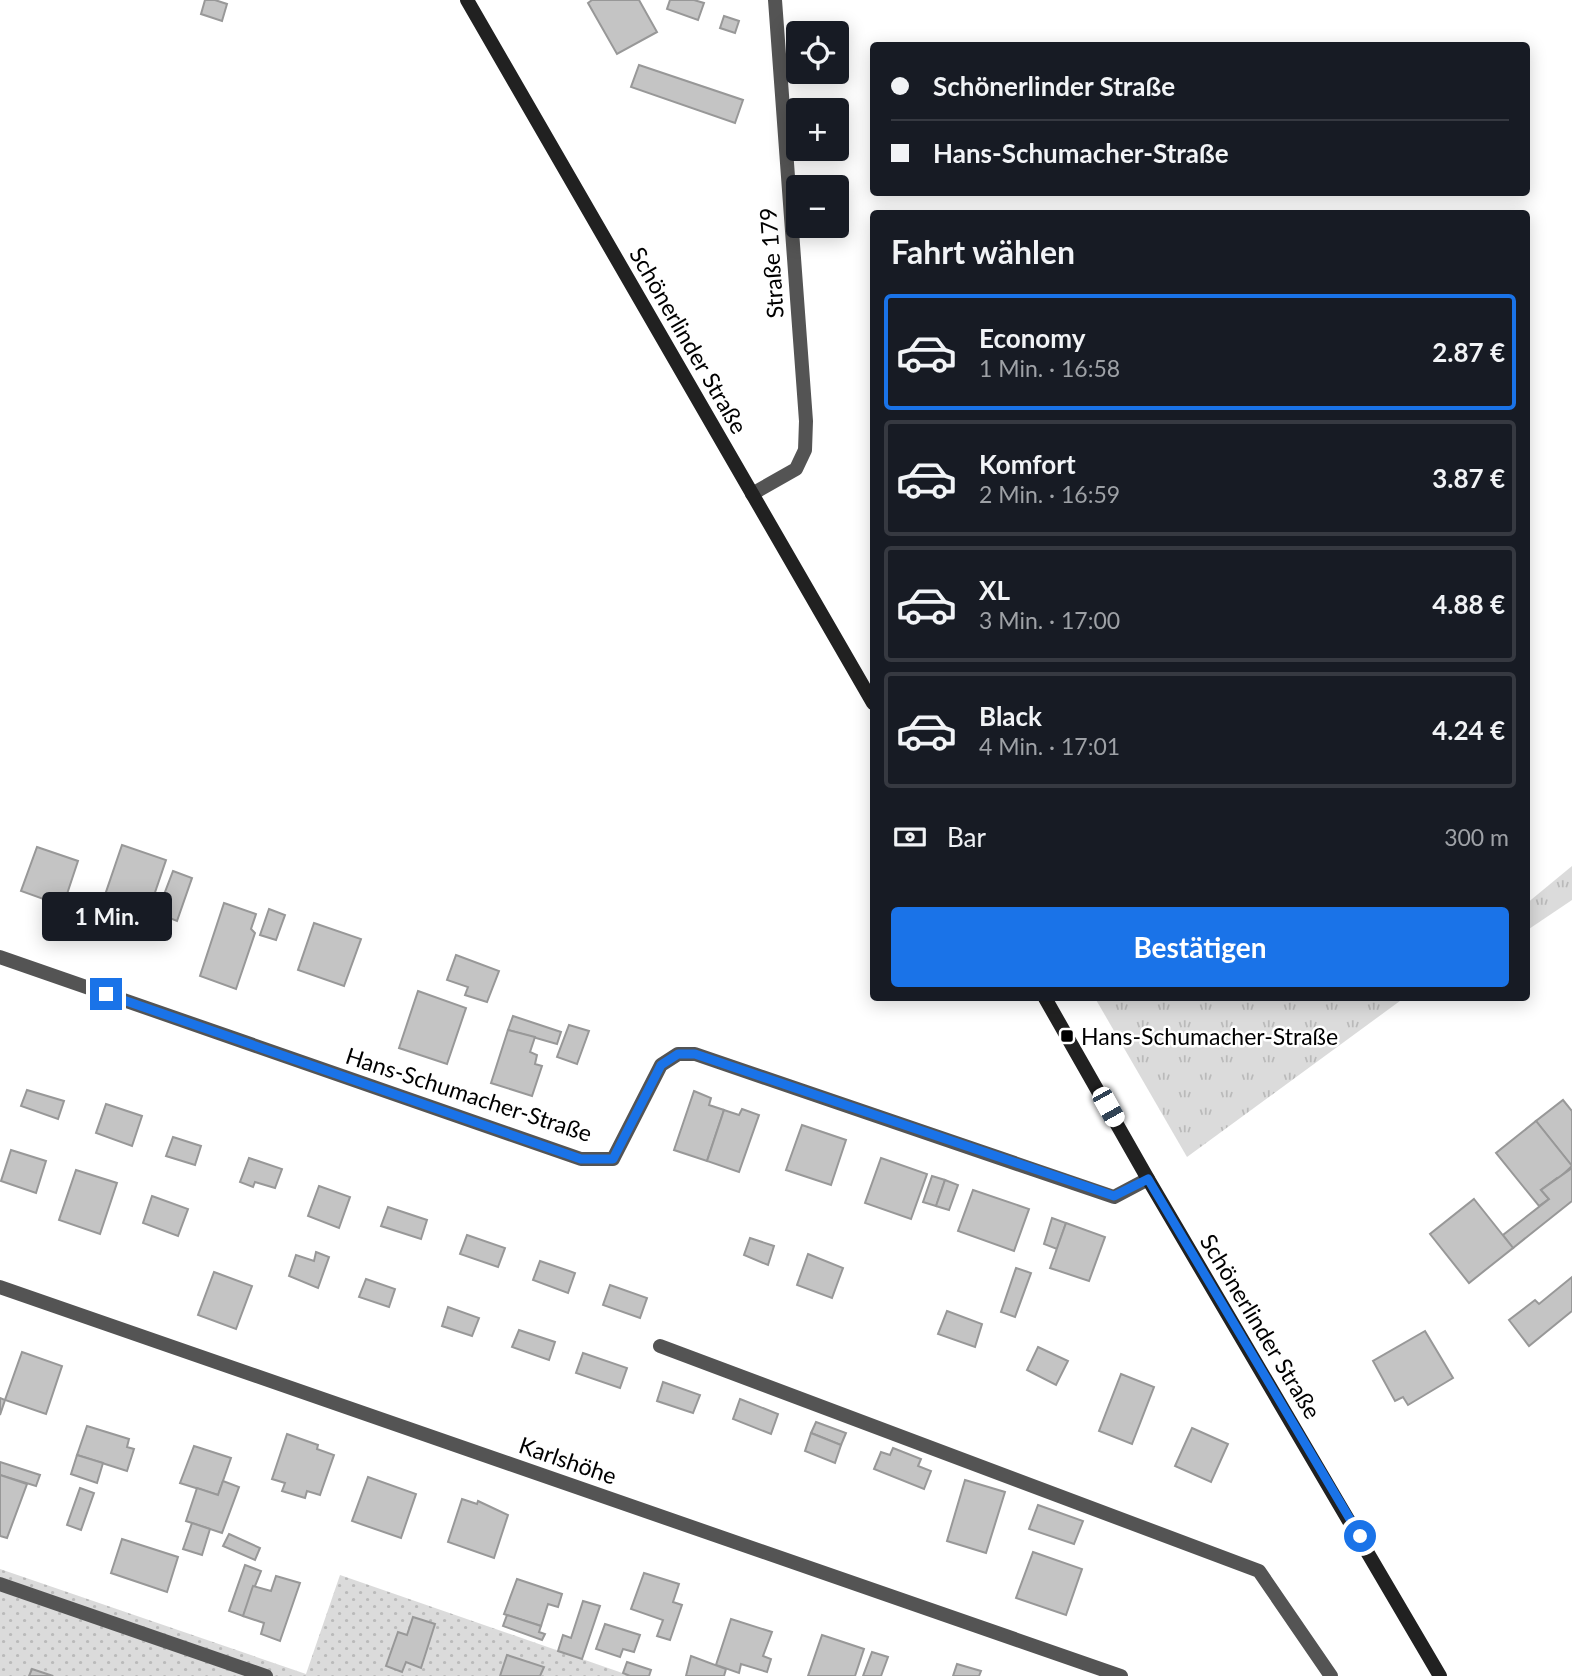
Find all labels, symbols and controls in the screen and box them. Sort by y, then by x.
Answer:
map controls [786,21,849,238]
button: locate [786,21,849,84]
text: Schönerlinder Straße [933,70,1175,102]
button: + [786,98,849,161]
text: Hans-Schumacher-Straße [933,137,1229,169]
button: − [786,175,849,238]
street label: Straße 179 [753,207,789,319]
text: Fahrt wählen [891,232,1075,271]
street label: Schönerlinder Straße [624,242,754,438]
icon: car [895,321,958,384]
text: Economy [979,322,1085,354]
text: 2.87 € [1432,336,1505,368]
text: 1 Min. · 16:58 [979,354,1120,382]
icon: car [895,447,958,510]
text: Komfort [979,448,1076,480]
text: 3.87 € [1432,462,1505,494]
text: 2 Min. · 16:59 [979,480,1120,508]
icon: car [895,573,958,636]
text: XL [979,574,1010,606]
text: 4.88 € [1432,588,1505,620]
text: 3 Min. · 17:00 [979,606,1120,634]
icon: car [895,699,958,762]
text: Black [979,700,1042,732]
text: 4.24 € [1432,714,1505,746]
text: 4 Min. · 17:01 [979,732,1120,760]
icon: cash [891,818,929,856]
text: Bar [947,821,986,853]
text: 300 m [1444,823,1509,851]
callout: 1 Min. [41,892,171,942]
text: 1 Min. [75,902,139,930]
button: Bestätigen [891,907,1509,987]
route end [90,978,122,1010]
place label: Hans-Schumacher-Straße [1081,1022,1338,1050]
marker: Hans-Schumacher-Straße [1059,1028,1075,1044]
street label: Hans-Schumacher-Straße [342,1041,596,1147]
car [1089,1084,1128,1130]
street label: Schönerlinder Straße [1195,1229,1327,1423]
street label: Karlshöhe [516,1430,620,1490]
route start [1344,1520,1376,1552]

